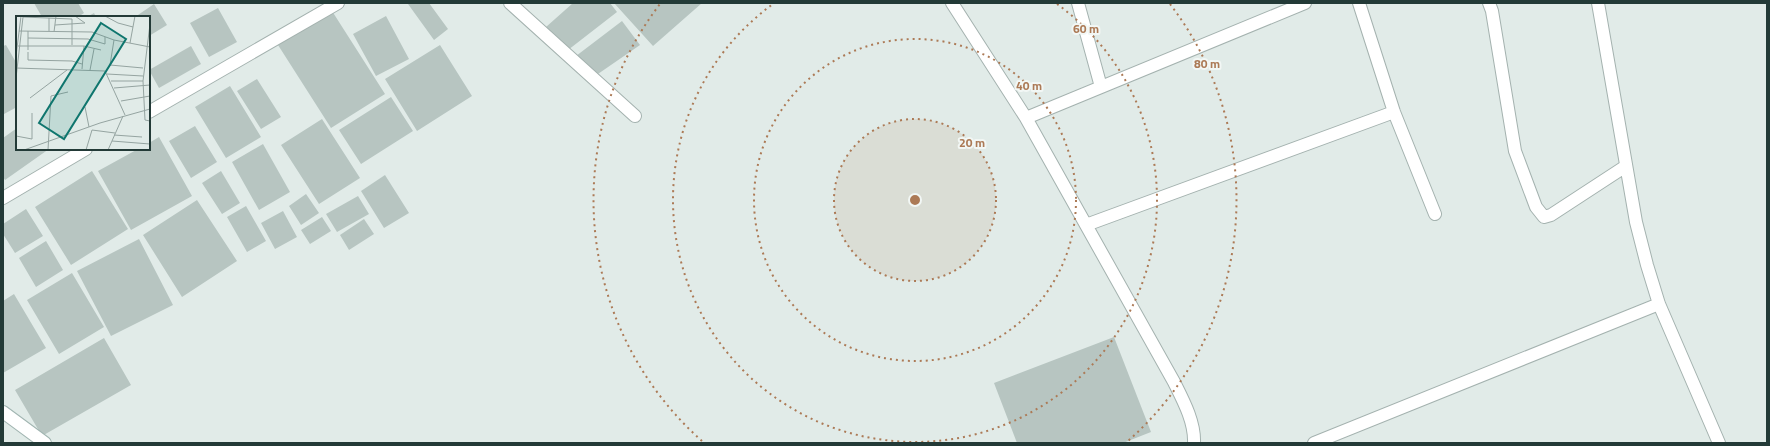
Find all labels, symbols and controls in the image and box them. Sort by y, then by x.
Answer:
inset map [16,16,150,150]
text: 60 m [1073,19,1099,38]
text: 80 m [1194,54,1220,73]
text: 40 m [1016,76,1042,95]
text: 20 m [959,133,985,152]
centre of rings [908,193,922,207]

